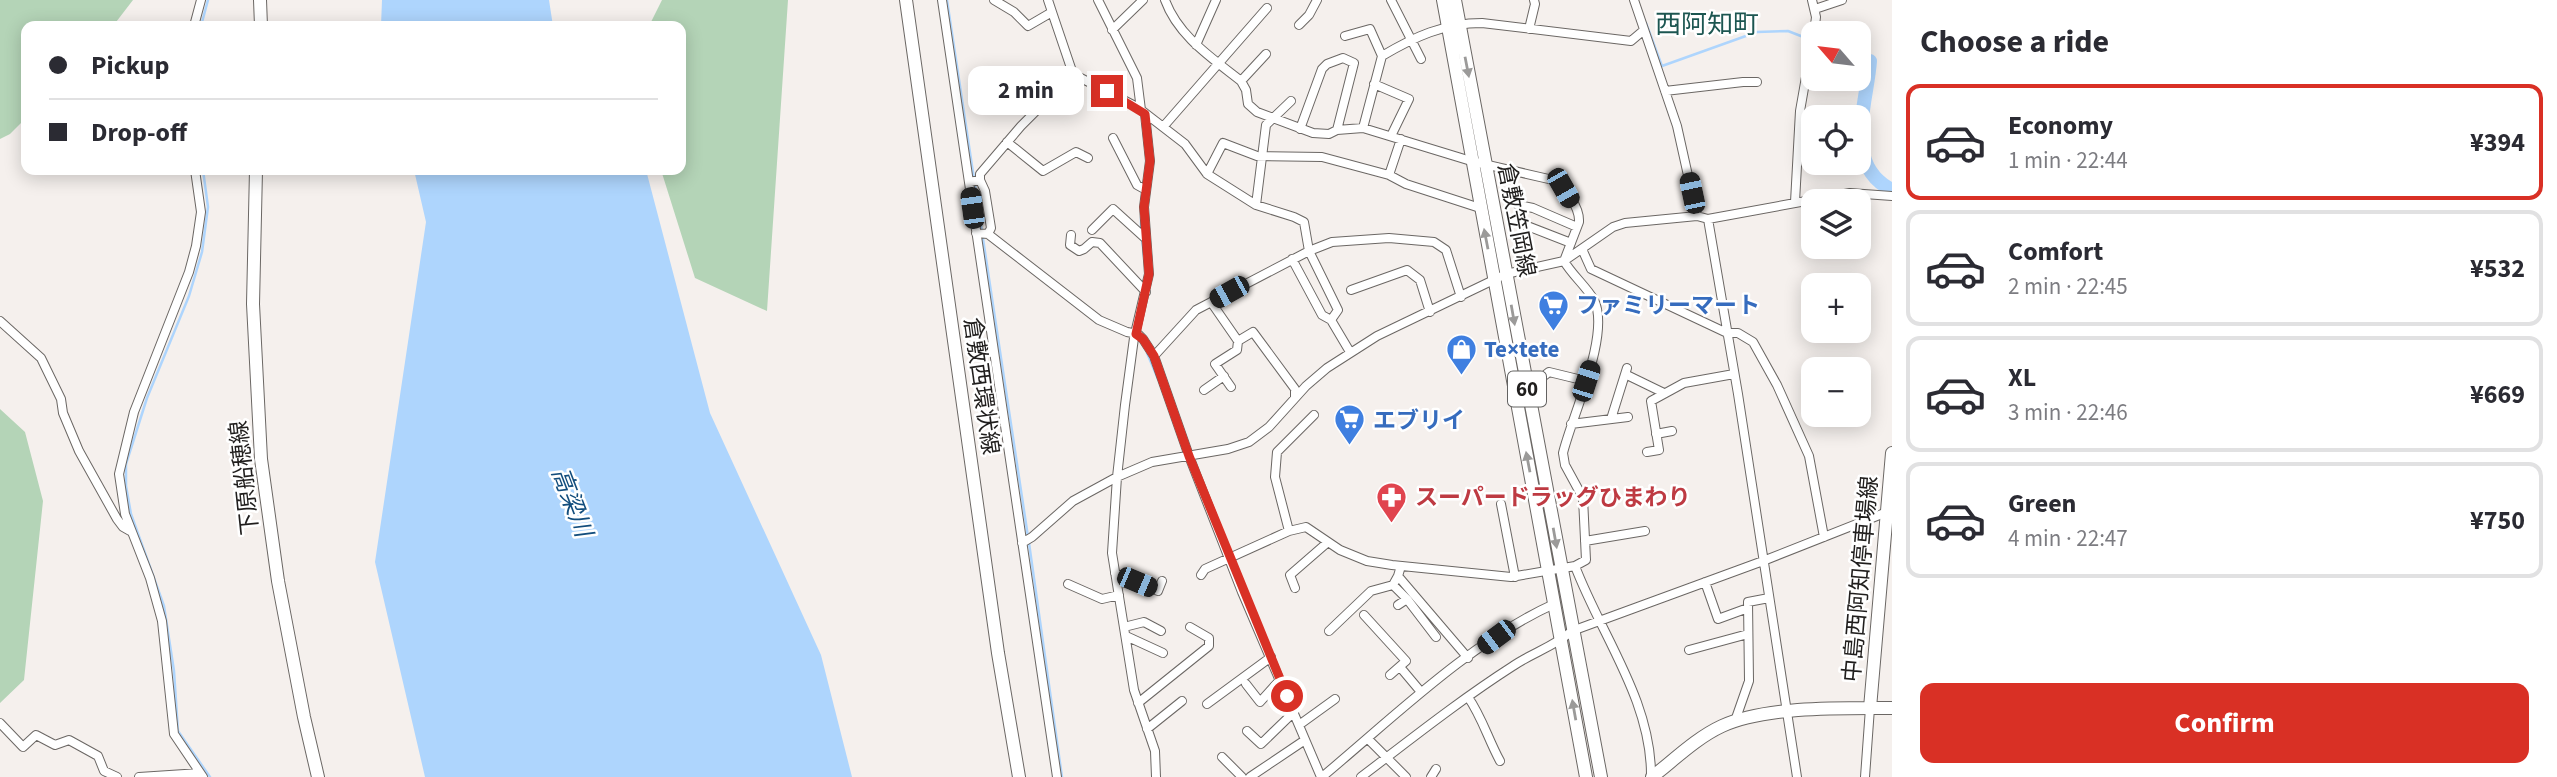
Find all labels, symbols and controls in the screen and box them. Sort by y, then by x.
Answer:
district label: 西阿知町 [1655,6,1759,43]
text: Choose a ride [1920,19,2109,65]
north arrow [1801,21,1871,91]
map controls [1801,21,1871,427]
text: Pickup [91,47,169,84]
one-way arrow [1462,56,1473,78]
callout: 2 min [967,66,1082,116]
text: 2 min [998,74,1054,107]
route end [1091,75,1123,107]
button: locate [1801,105,1871,175]
text: Economy [2008,107,2113,144]
icon: car [1924,111,1987,174]
text: Drop-off [91,114,187,151]
text: ¥394 [2470,124,2525,161]
text: 1 min · 22:44 [2008,144,2128,177]
street label: 倉敷笠岡線 [1489,161,1544,280]
car [1544,165,1583,211]
car [1678,170,1707,216]
car [959,186,986,230]
button: layers [1801,189,1871,259]
one-way arrow [1480,227,1491,249]
text: Comfort [2008,233,2103,270]
icon: car [1924,237,1987,300]
text: ¥532 [2470,250,2525,287]
text: 2 min · 22:45 [2008,270,2128,303]
car [1206,273,1253,311]
button: + [1801,273,1871,343]
supermarket icon: ファミリーマート [1536,288,1570,332]
place label: ファミリーマート [1576,289,1760,322]
one-way arrow [1508,304,1519,326]
street label: 倉敷西環状線 [956,315,1007,457]
shop icon: Te×tete [1444,332,1478,376]
place label: Te×tete [1484,333,1560,366]
button: − [1801,357,1871,427]
car [1570,358,1603,404]
text: XL [2008,359,2036,396]
icon: car [1924,363,1987,426]
road number: 60 [1508,372,1546,406]
text: ¥669 [2470,376,2525,413]
text: 3 min · 22:46 [2008,396,2128,429]
supermarket icon: エブリイ [1333,403,1367,447]
place label: エブリイ [1373,404,1465,437]
street label: 下原船穂線 [222,419,267,537]
one-way arrow [1522,451,1533,473]
water label: 高梁川 [542,462,602,545]
street label: 中島西阿知停車場線 [1835,474,1886,684]
pharmacy icon: スーパードラッグひまわり [1375,480,1409,524]
place label: スーパードラッグひまわり [1415,481,1691,514]
text: Green [2008,485,2076,522]
icon: car [1924,489,1987,552]
text: ¥750 [2470,502,2525,539]
text: 4 min · 22:47 [2008,522,2128,555]
one-way arrow [1550,528,1561,550]
car [1114,564,1161,600]
car [1473,616,1520,658]
route start [1271,680,1303,712]
button: Confirm [1920,683,2529,763]
one-way arrow [1568,699,1579,721]

